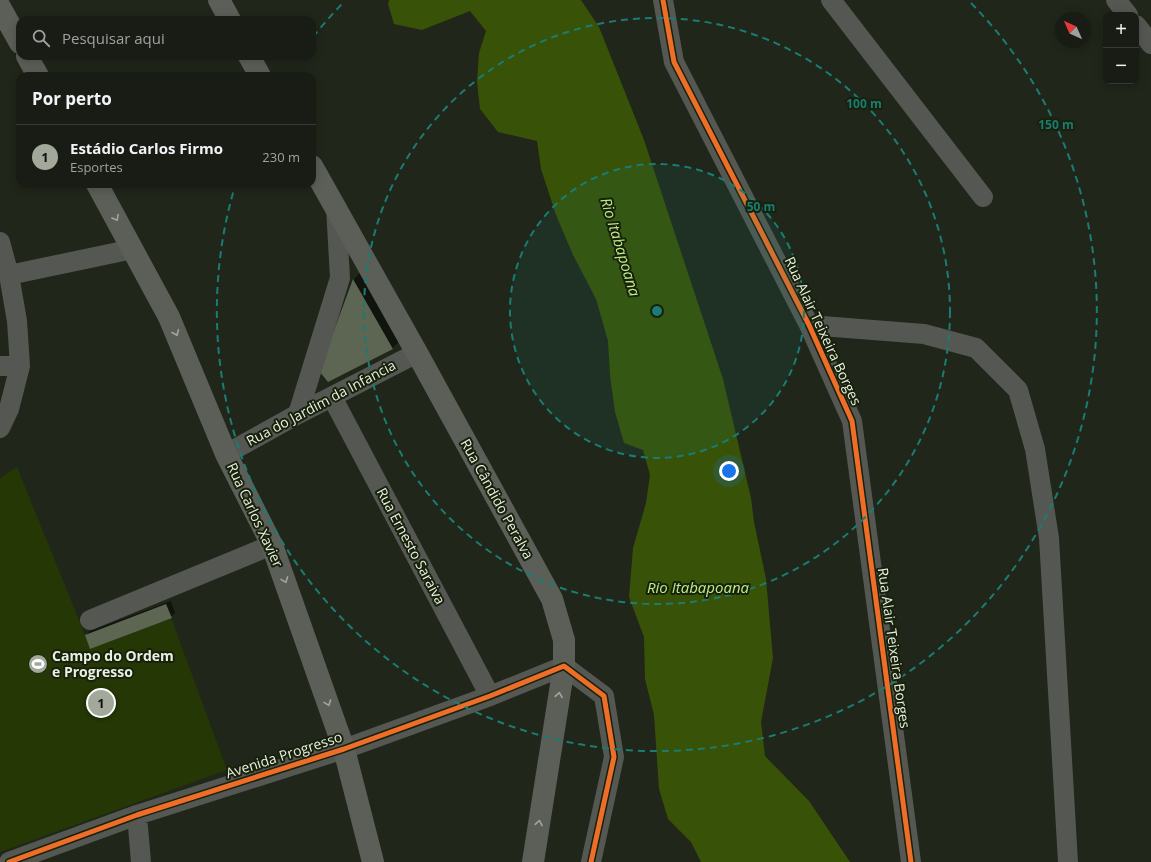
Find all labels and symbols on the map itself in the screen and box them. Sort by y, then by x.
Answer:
north arrow [1055,12,1091,48]
text: 100 m [846,95,882,112]
text: 150 m [1038,116,1074,133]
water label: Rio Itabapoana [596,195,646,299]
text: 50 m [747,198,775,215]
one-way arrow [111,214,119,221]
street label: Rua Alair Teixeira Borges [781,253,866,409]
centre of rings [650,304,664,318]
one-way arrow [171,329,179,337]
street label: Rua do Jardim da Infancia [243,355,399,450]
street label: Rua Cândido Peralva [456,435,538,562]
street label: Rua Carlos Xavier [223,459,288,570]
your location [719,461,739,481]
street label: Rua Ernesto Saraiva [373,484,450,607]
street label: Rua Alair Teixeira Borges [874,566,915,730]
one-way arrow [280,577,288,584]
water label: Rio Itabapoana [647,577,750,597]
place label: Campo do Ordem e Progresso [52,646,174,681]
sports icon: Campo do Ordem e Progresso [27,653,49,675]
pin: 1 [88,688,114,718]
one-way arrow [554,692,563,698]
one-way arrow [323,699,332,706]
street label: Avenida Progresso [223,727,344,782]
one-way arrow [534,820,543,827]

